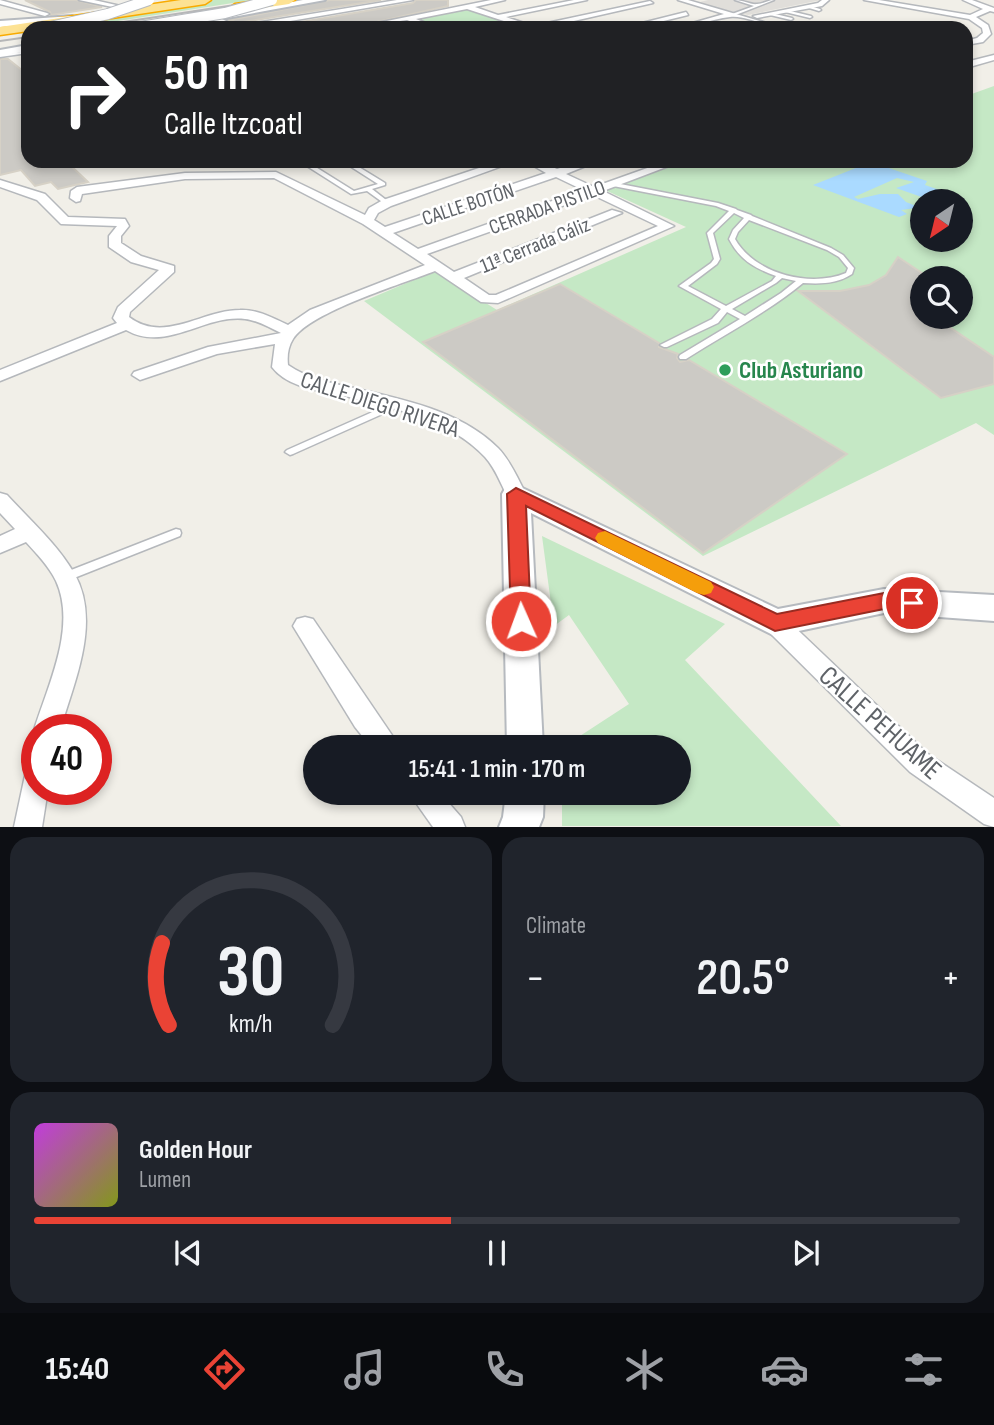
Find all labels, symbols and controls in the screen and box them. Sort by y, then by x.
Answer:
text: 50 m [164,45,249,104]
icon: right [49,49,140,140]
text: Calle Itzcoatl [164,105,303,144]
street label: CERRADA PISTILO [486,175,609,240]
street label: CALLE BOTÓN [419,178,517,231]
north arrow [910,189,973,252]
map controls [910,189,973,329]
street label: 11ª Cerrada Cáliz [477,212,594,279]
button: search [910,266,973,329]
place label: Club Asturiano [739,356,863,385]
marker: Club Asturiano [717,362,733,378]
street label: CALLE DIEGO RIVERA [297,365,464,444]
pin [882,573,942,633]
position arrow [484,584,558,658]
icon: arrive [893,584,931,622]
street label: CALLE PEHUAME [812,659,948,787]
speed limit sign: 40 [21,714,112,805]
text: 15:41 · 1 min · 170 m [409,754,585,785]
text: Climate [526,912,586,940]
text: 30 [217,930,285,1018]
text: 20.5° [696,947,790,1010]
text: − [526,956,545,1001]
text: + [941,956,960,1001]
text: km/h [229,1009,273,1040]
text: Golden Hour [139,1135,252,1166]
text: Lumen [139,1166,191,1194]
icon: previous [169,1234,207,1272]
icon: pause [478,1234,516,1272]
icon: next [787,1234,825,1272]
icon: directions [200,1345,249,1394]
icon: music [340,1345,389,1394]
icon: phone [480,1345,529,1394]
icon: climate [620,1345,669,1394]
icon: car [760,1345,809,1394]
icon: filters [899,1345,948,1394]
text: 15:40 [45,1350,109,1389]

